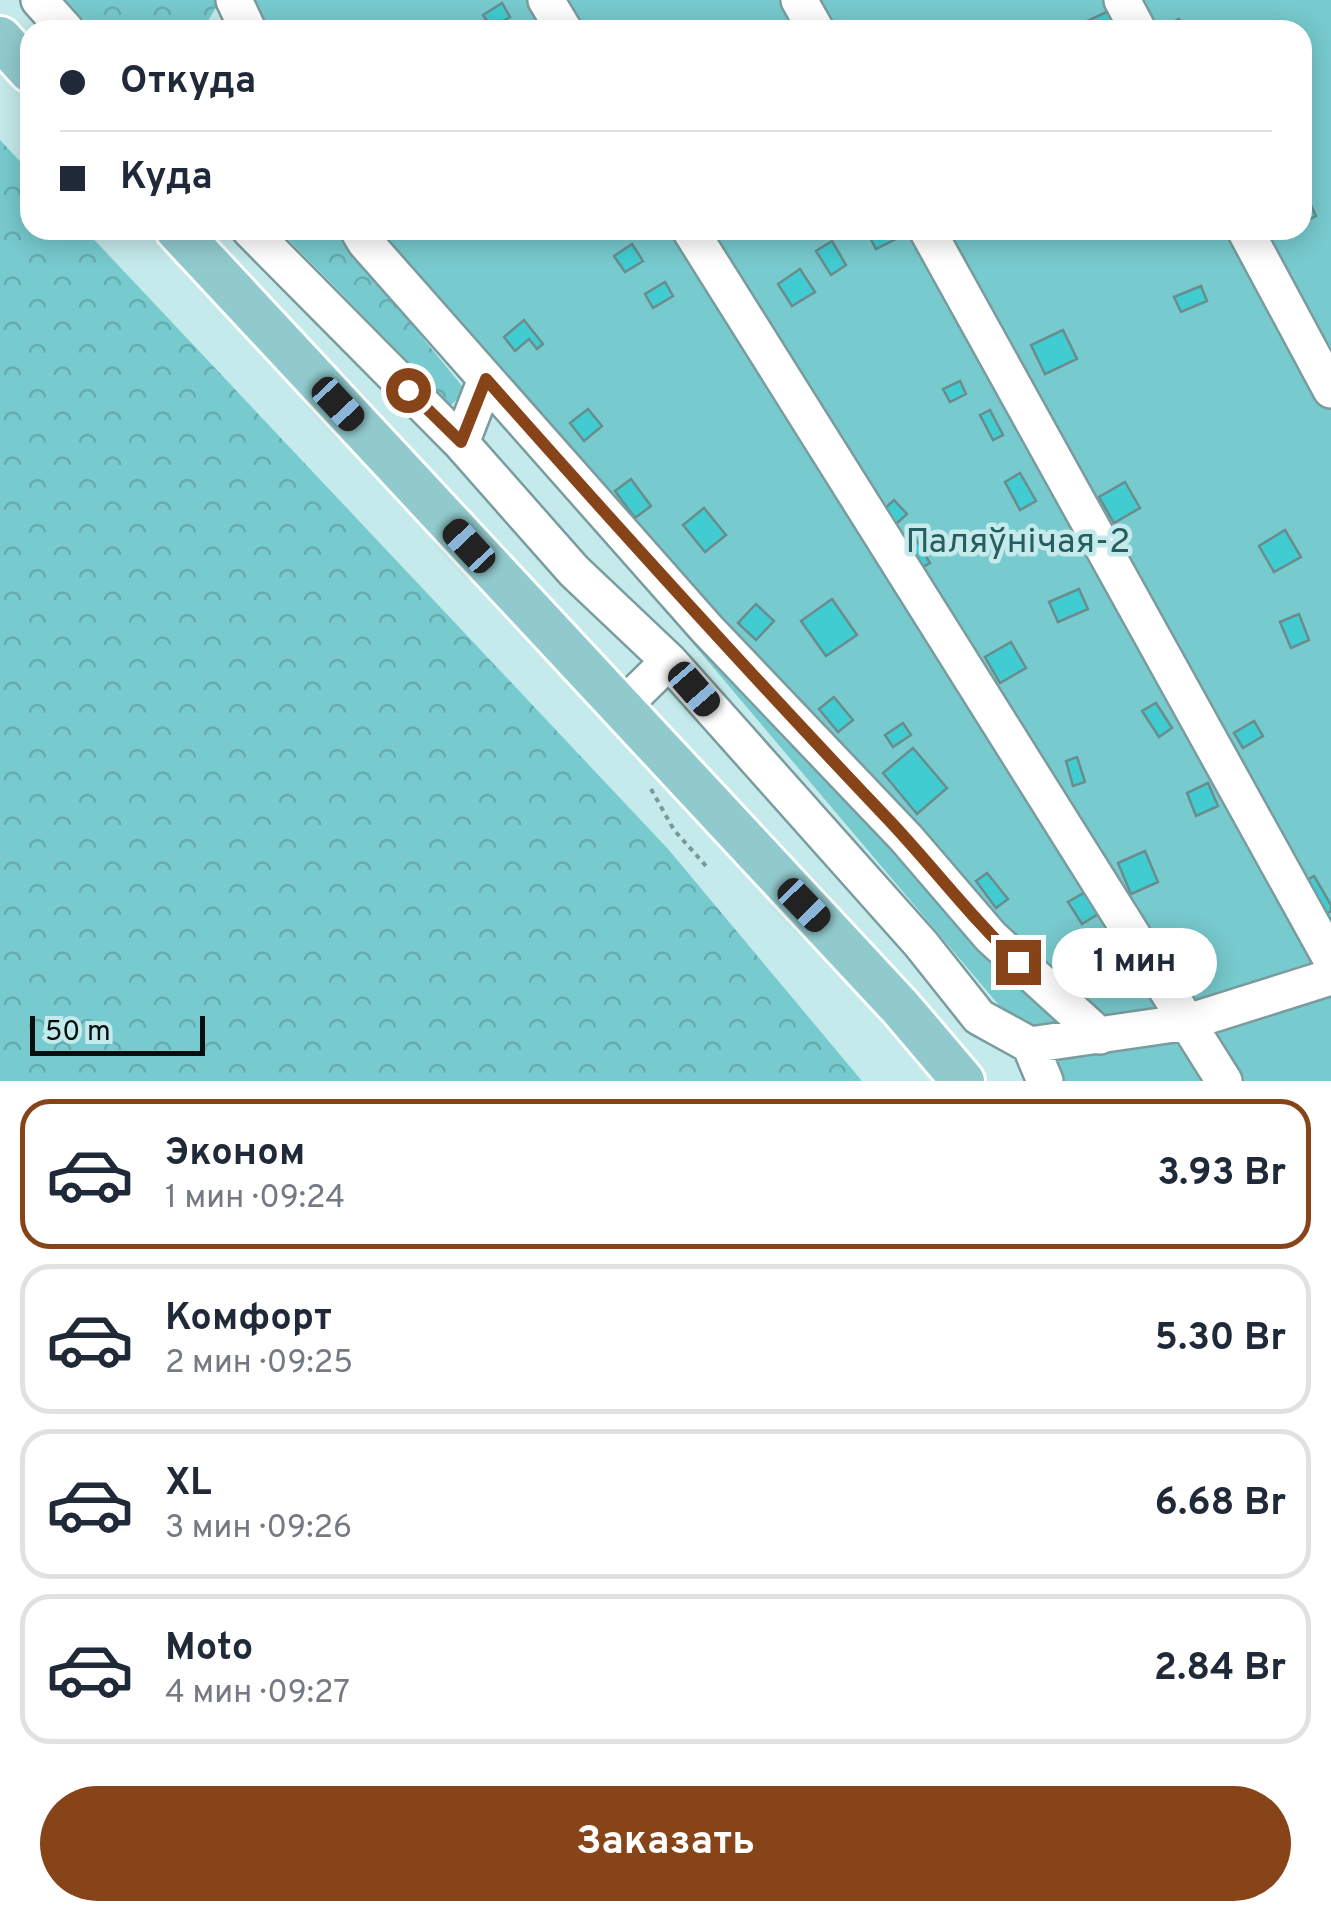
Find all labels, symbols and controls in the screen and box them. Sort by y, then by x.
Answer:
text: Откуда [120,58,256,107]
text: Куда [120,154,213,203]
route start [386,368,431,413]
car [307,372,369,436]
car [438,514,500,578]
park label: Паляўнічая-2 [905,521,1131,565]
car [663,657,725,721]
car [772,873,836,937]
callout: 1 мин [1053,927,1218,997]
route end [996,940,1041,985]
text: 1 мин [1093,943,1176,983]
scale bar [30,1011,205,1056]
text: 50 m [45,1015,111,1051]
icon: car [45,1129,135,1219]
text: Эконом [165,1130,305,1179]
text: 3.93 Br [1157,1150,1286,1199]
text: 1 мин · 09:24 [165,1179,345,1219]
icon: car [45,1294,135,1384]
text: Комфорт [165,1295,332,1344]
text: 5.30 Br [1155,1315,1286,1364]
text: 2 мин · 09:25 [165,1344,353,1384]
icon: car [45,1459,135,1549]
text: XL [165,1460,212,1509]
text: 6.68 Br [1155,1480,1286,1529]
text: 3 мин · 09:26 [165,1509,352,1549]
icon: car [45,1624,135,1714]
text: Moto [165,1625,253,1674]
text: 2.84 Br [1154,1645,1286,1694]
text: 4 мин · 09:27 [165,1674,350,1714]
button: Заказать [40,1786,1291,1901]

